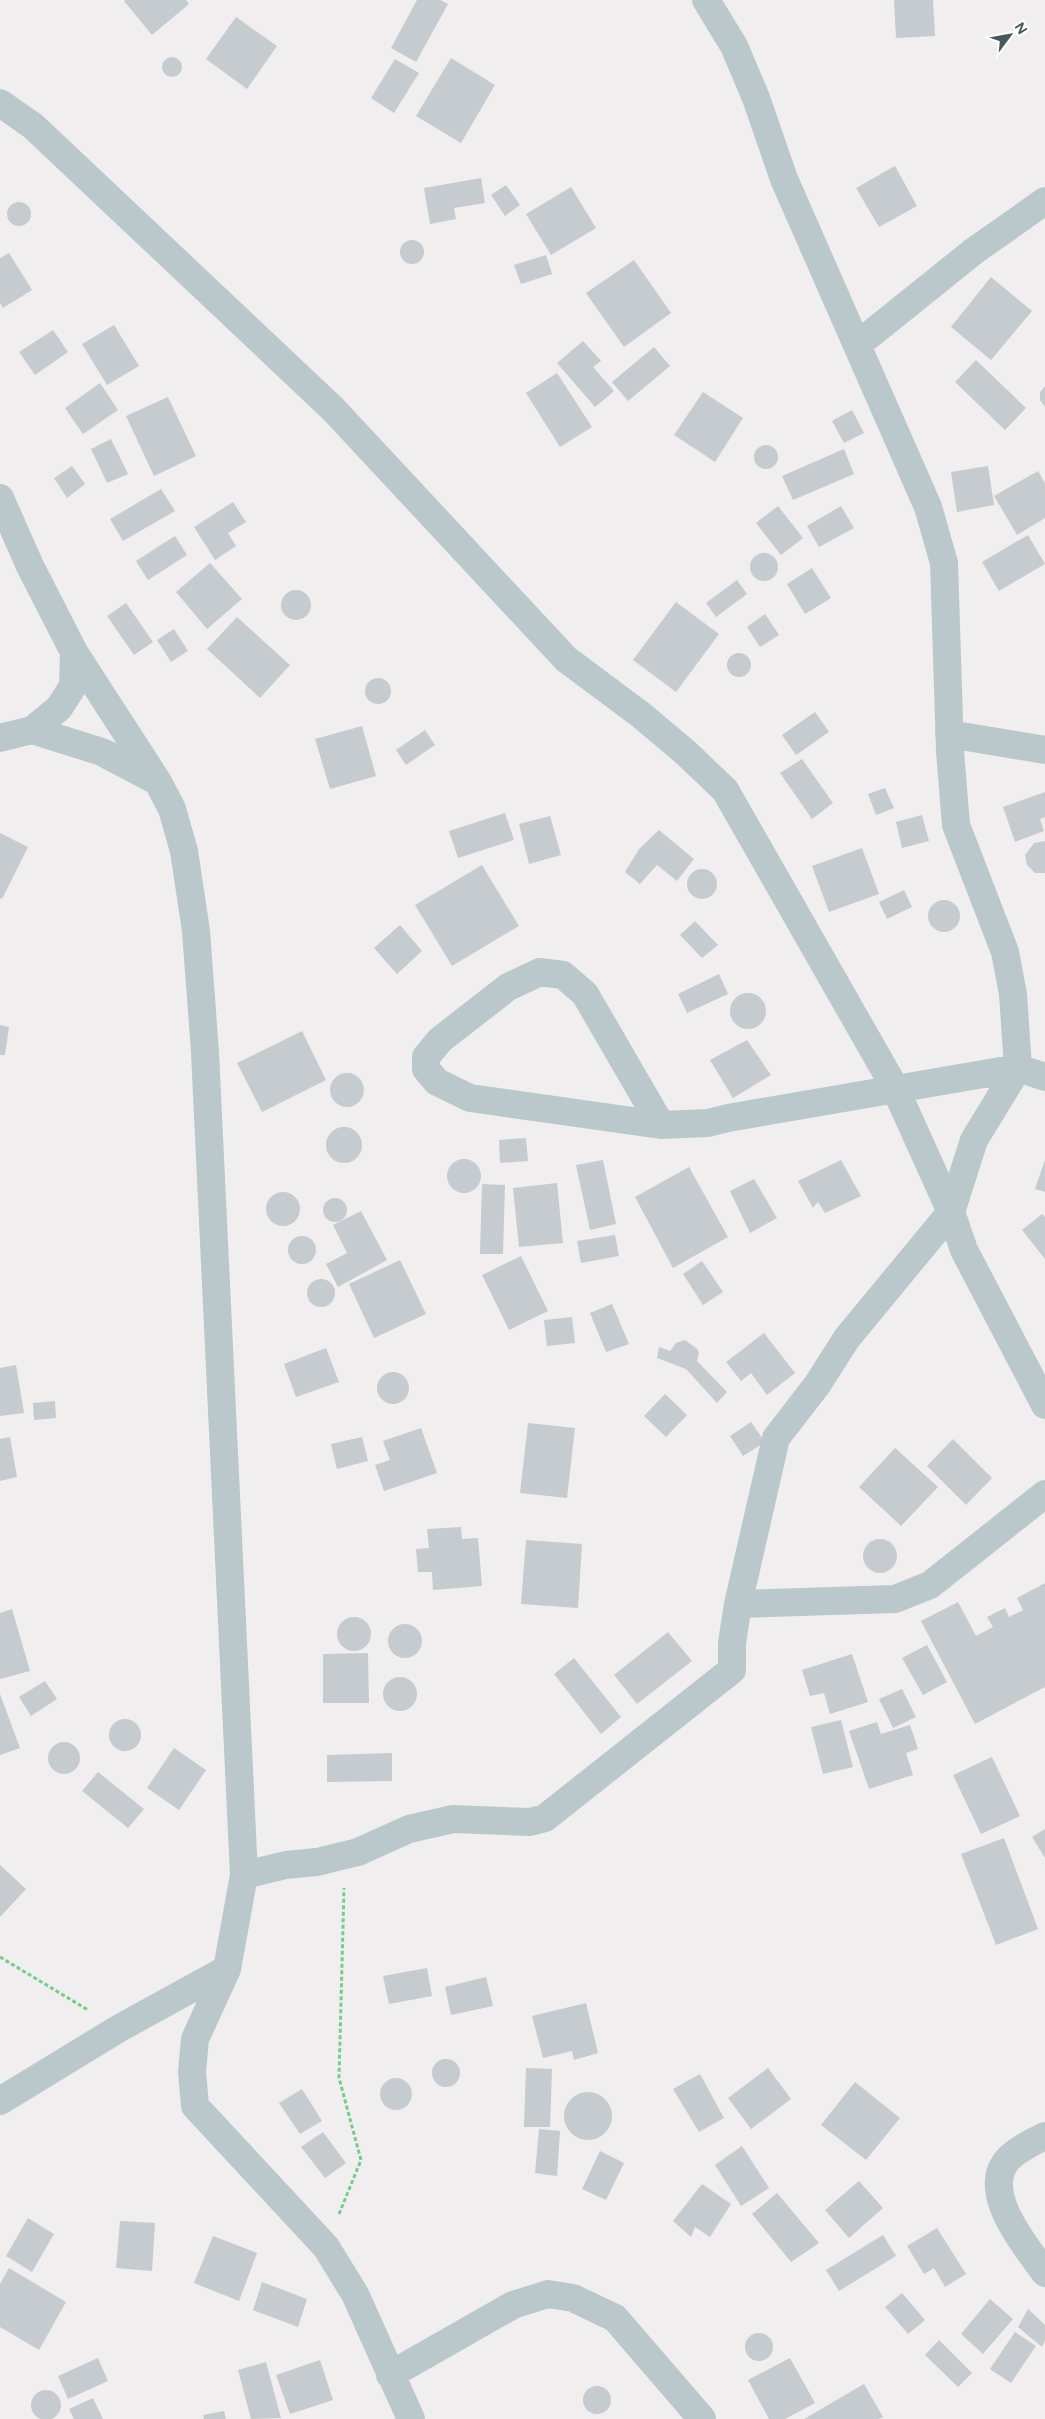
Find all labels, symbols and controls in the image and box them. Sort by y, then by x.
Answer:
north arrow [985,10,1035,60]
text: N [1011,19,1031,37]

